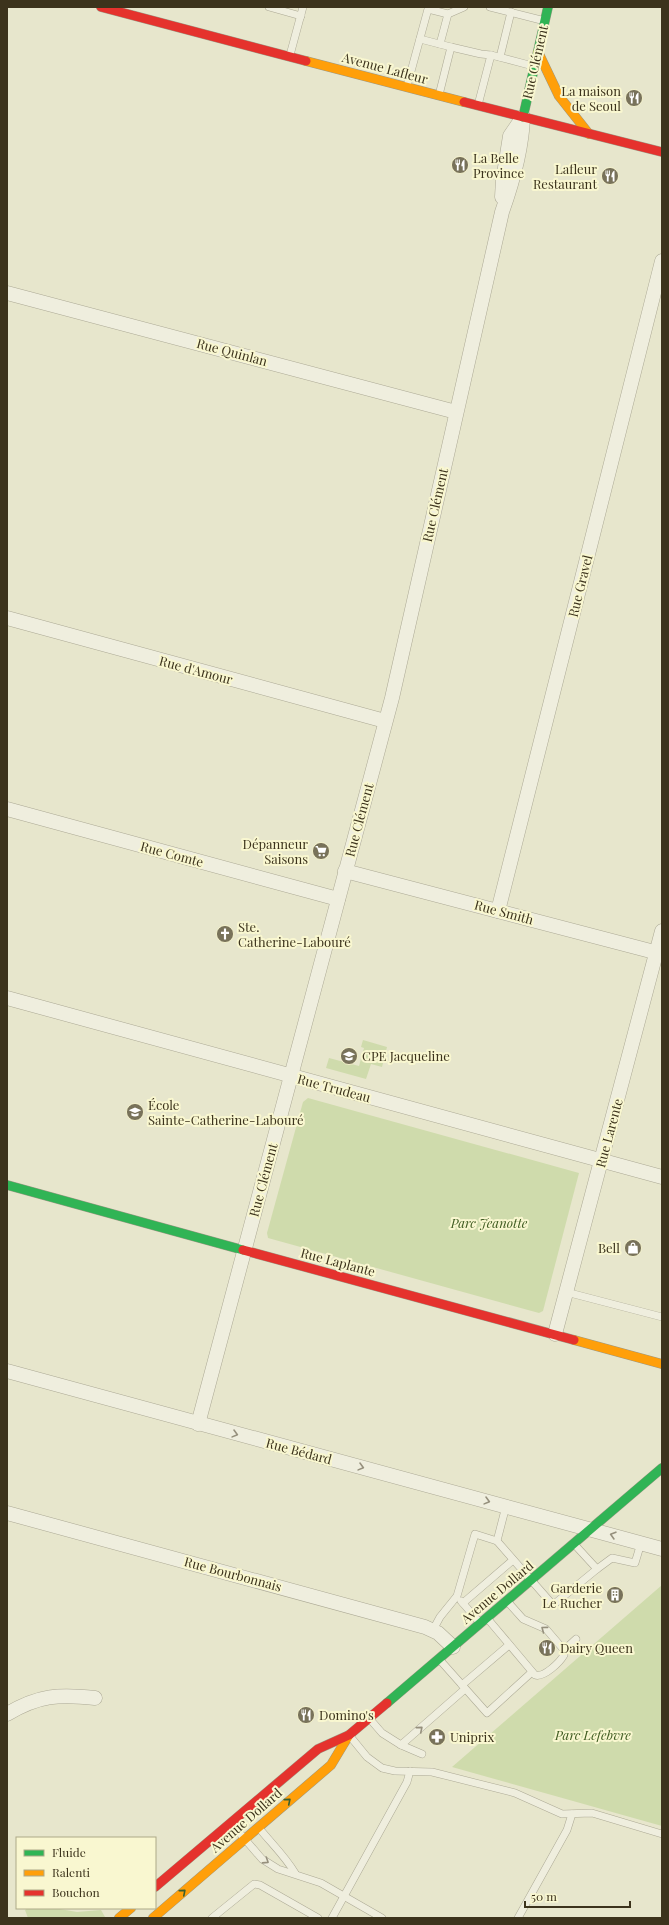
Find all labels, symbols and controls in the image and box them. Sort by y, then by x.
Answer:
street label: Rue Clément [518,23,551,101]
street label: Avenue Lafleur [339,48,430,87]
place label: La maison de Seoul [561,82,621,114]
restaurant icon: La maison de Seoul [624,88,644,108]
place label: La Belle Province [473,149,524,181]
restaurant icon: La Belle Province [450,155,470,175]
place label: Lafleur Restaurant [533,160,597,192]
restaurant icon: Lafleur Restaurant [600,166,620,186]
street label: Rue Quinlan [195,334,270,369]
street label: Rue Clément [418,466,451,544]
street label: Rue Gravel [564,553,596,619]
street label: Rue d'Amour [158,652,235,688]
street label: Rue Clément [341,781,377,858]
place label: Dépanneur Saisons [243,835,308,867]
street label: Rue Comte [139,837,206,870]
supermarket icon: Dépanneur Saisons [311,841,331,861]
street label: Rue Smith [473,895,536,928]
place label: Ste. Catherine-Labouré [238,918,351,950]
church icon: Ste. Catherine-Labouré [215,924,235,944]
school or university icon: CPE Jacqueline [339,1046,359,1066]
place label: CPE Jacqueline [362,1047,450,1064]
street label: Rue Trudeau [296,1070,373,1106]
place label: École Sainte-Catherine-Labouré [148,1096,304,1128]
street label: Rue Larente [591,1096,626,1169]
school or university icon: École Sainte-Catherine-Labouré [125,1102,145,1122]
street label: Rue Clément [245,1141,281,1218]
park label: Parc Jeanotte [450,1214,528,1231]
shop icon: Bell [623,1238,643,1258]
place label: Bell [598,1239,620,1256]
street label: Rue Laplante [299,1243,378,1280]
one-way arrow [232,1429,239,1438]
street label: Rue Bédard [264,1434,334,1468]
one-way arrow [357,1462,364,1471]
one-way arrow [483,1496,490,1504]
one-way arrow [610,1531,617,1540]
street label: Rue Bourbonnais [183,1552,284,1595]
street label: Avenue Dollard [456,1556,537,1628]
place label: Garderie Le Rucher [542,1579,602,1611]
building icon: Garderie Le Rucher [605,1585,625,1605]
one-way arrow [541,1627,548,1634]
restaurant icon: Dairy Queen [537,1638,557,1658]
place label: Dairy Queen [560,1639,633,1656]
restaurant icon: Domino's [296,1705,316,1725]
place label: Domino's [319,1706,374,1723]
one-way arrow [415,1726,423,1733]
park label: Parc Lefebvre [554,1726,631,1743]
pharmacy icon: Uniprix [427,1727,447,1747]
place label: Uniprix [450,1728,494,1745]
street label: Avenue Dollard [206,1784,285,1856]
one-way arrow [283,1799,291,1806]
legend [16,1837,156,1909]
text: Fluide [52,1844,86,1860]
one-way arrow [262,1856,269,1864]
text: Ralenti [52,1864,91,1880]
scale bar [525,1883,630,1909]
text: Bouchon [52,1884,100,1900]
text: 50 m [531,1888,557,1904]
one-way arrow [178,1890,185,1897]

